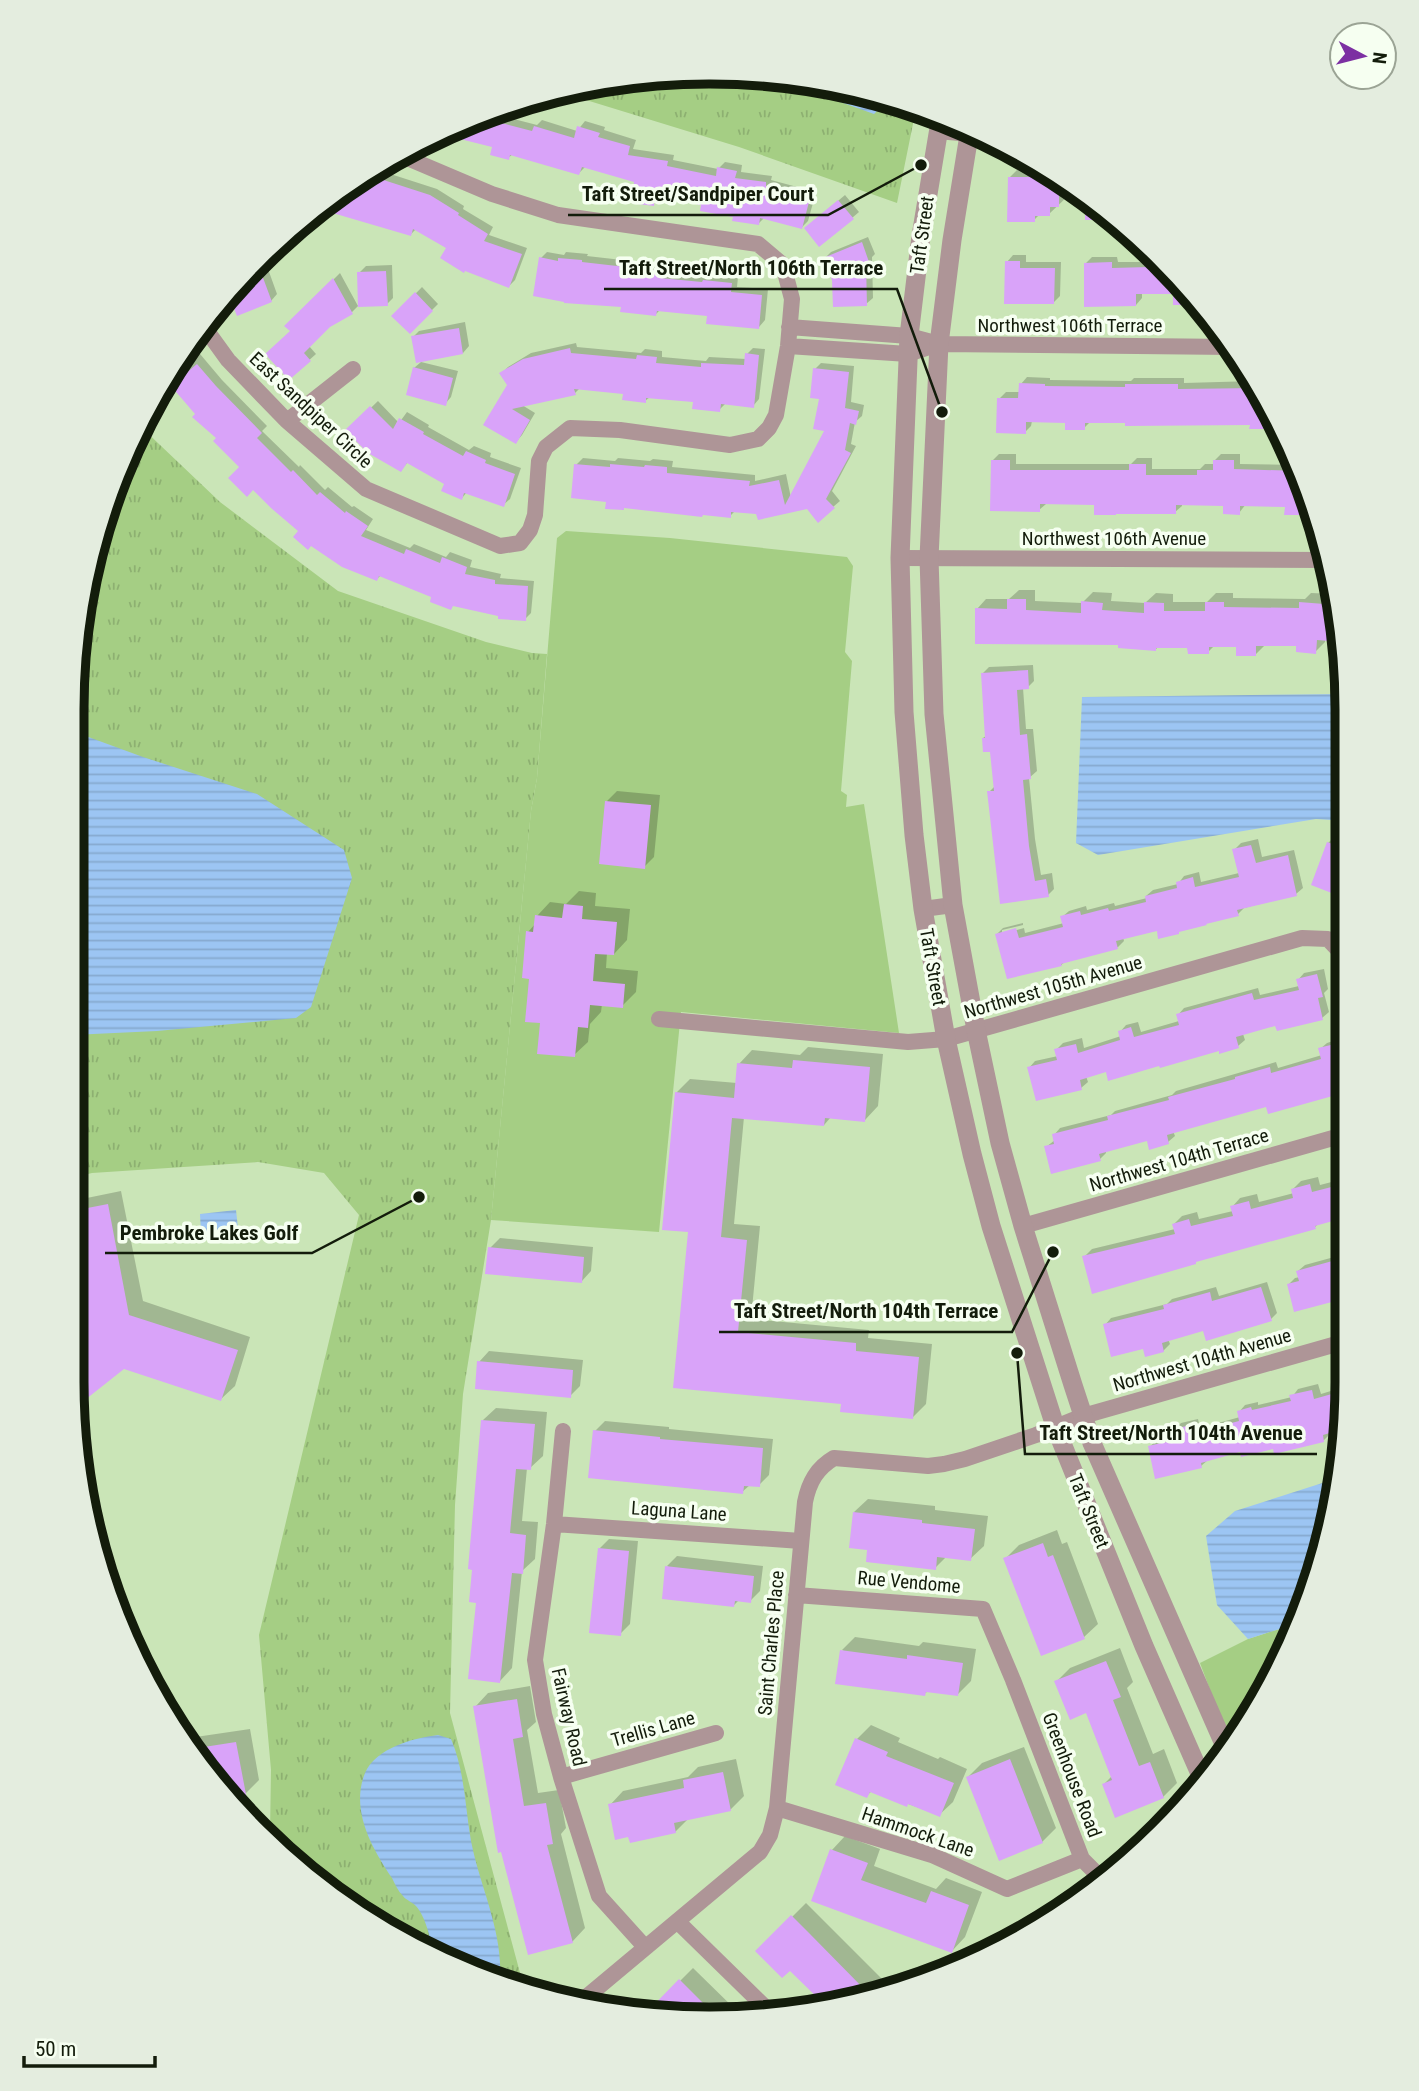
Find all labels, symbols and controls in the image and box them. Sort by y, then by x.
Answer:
north arrow [1328,21,1398,91]
text: N [1367,51,1392,65]
callout: Taft Street/Sandpiper Court [568,173,828,215]
text: Taft Street/Sandpiper Court [582,182,814,206]
street label: Taft Street [905,195,939,275]
callout: Taft Street/North 106th Terrace [604,247,897,289]
text: Taft Street/North 106th Terrace [619,256,883,280]
street label: Northwest 106th Terrace [977,314,1163,337]
street label: East Sandpiper Circle [245,347,377,473]
street label: Northwest 106th Avenue [1022,527,1206,550]
street label: Taft Street [915,926,951,1008]
street label: Northwest 105th Avenue [961,951,1145,1023]
street label: Northwest 104th Terrace [1087,1123,1271,1197]
callout: Pembroke Lakes Golf [105,1211,312,1253]
text: Pembroke Lakes Golf [120,1221,298,1245]
callout: Taft Street/North 104th Terrace [719,1290,1012,1332]
text: Taft Street/North 104th Terrace [734,1299,998,1323]
street label: Northwest 104th Avenue [1110,1324,1294,1396]
callout: Taft Street/North 104th Avenue [1025,1412,1317,1454]
text: Taft Street/North 104th Avenue [1039,1421,1303,1445]
street label: Taft Street [1064,1470,1114,1552]
street label: Laguna Lane [631,1496,728,1526]
street label: Rue Vendome [857,1566,961,1598]
street label: Saint Charles Place [753,1570,789,1716]
street label: Fairway Road [547,1666,591,1768]
street label: Trellis Lane [608,1706,698,1752]
street label: Greenhouse Road [1038,1709,1106,1841]
street label: Hammock Lane [859,1802,977,1862]
scale bar [24,2024,156,2068]
text: 50 m [35,2037,76,2061]

